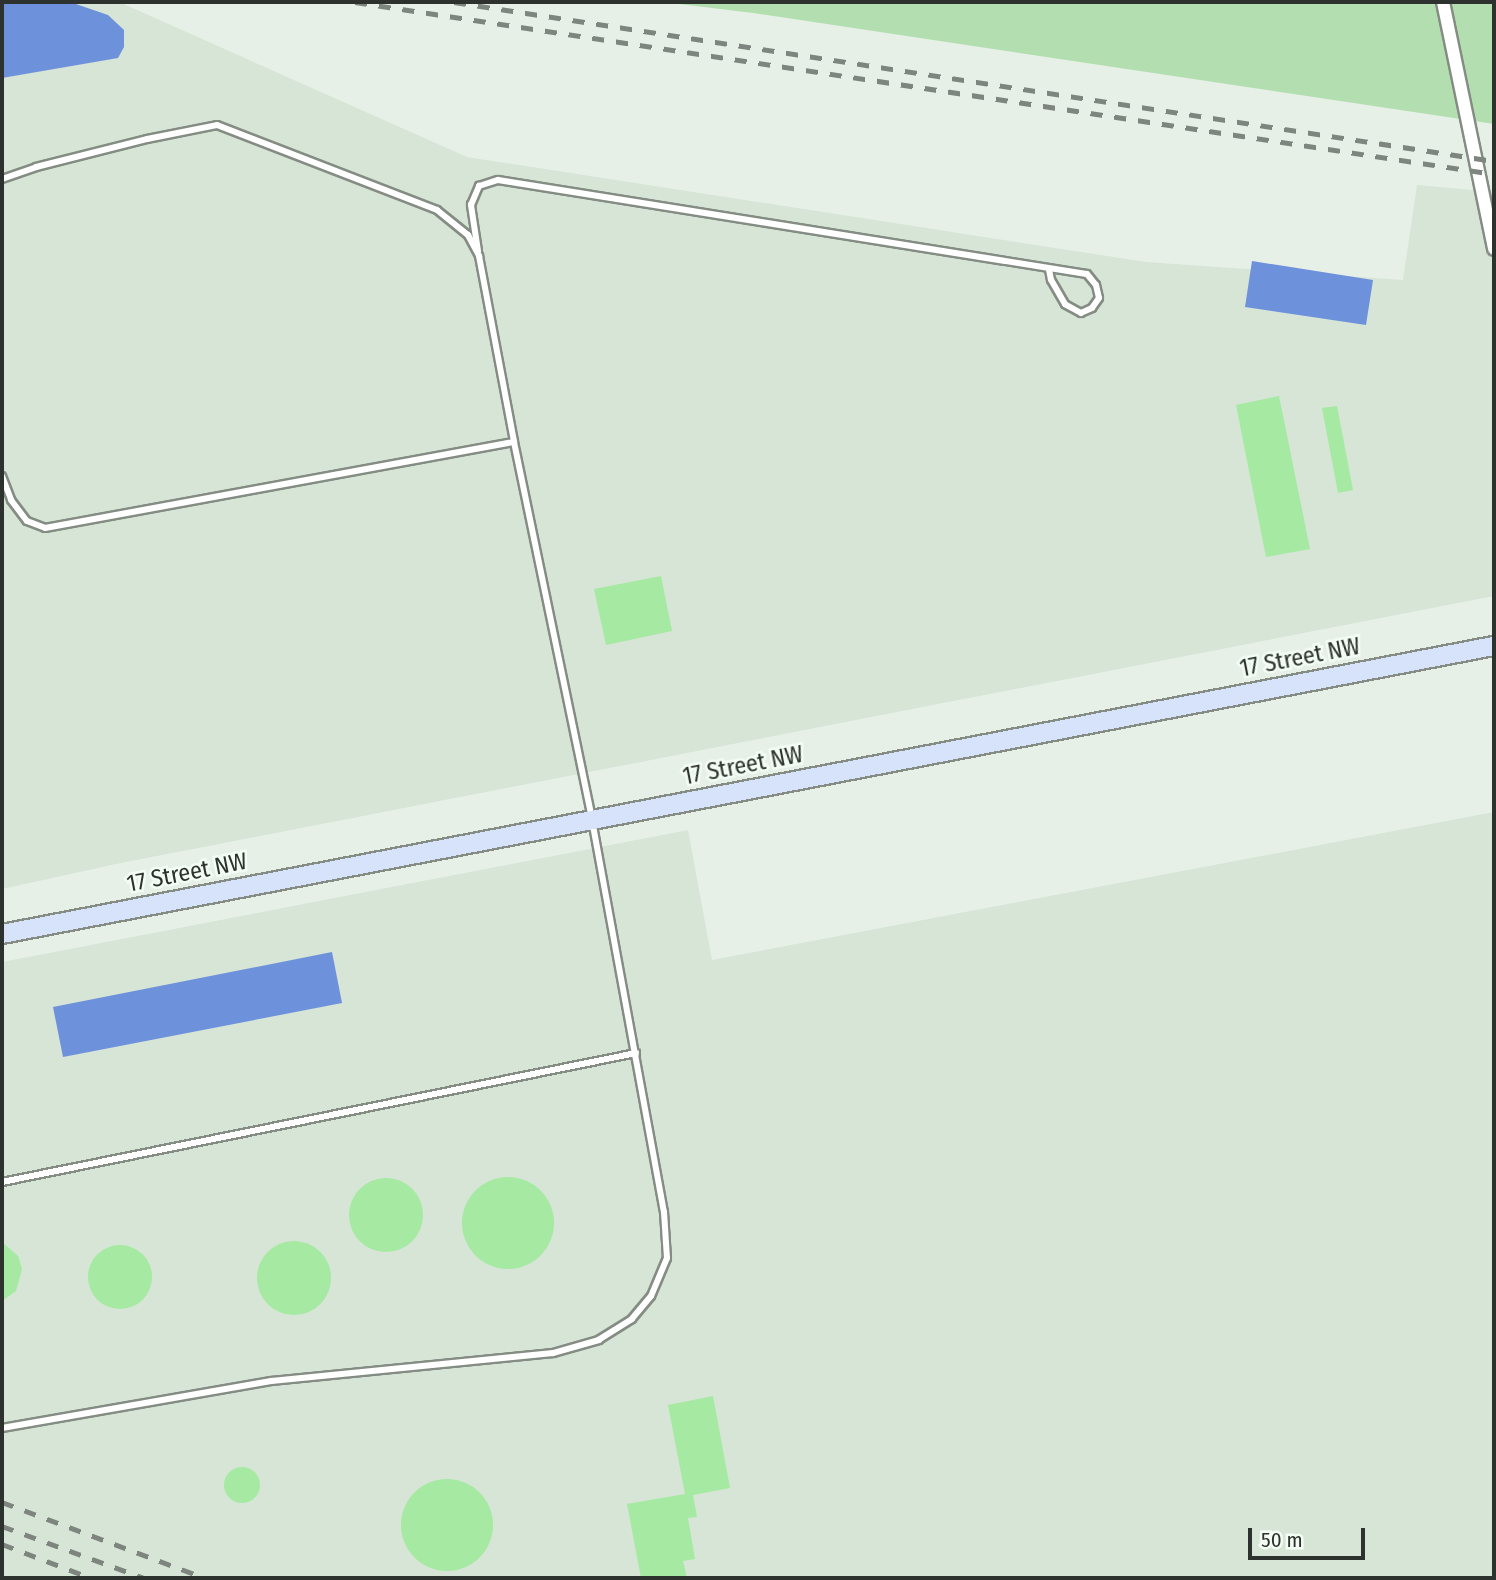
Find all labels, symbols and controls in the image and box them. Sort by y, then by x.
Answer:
street label: 17 Street NW [1237,632,1363,684]
street label: 17 Street NW [680,740,806,792]
street label: 17 Street NW [124,847,250,899]
scale bar [1251,1514,1368,1558]
text: 50 m [1261,1527,1303,1553]

